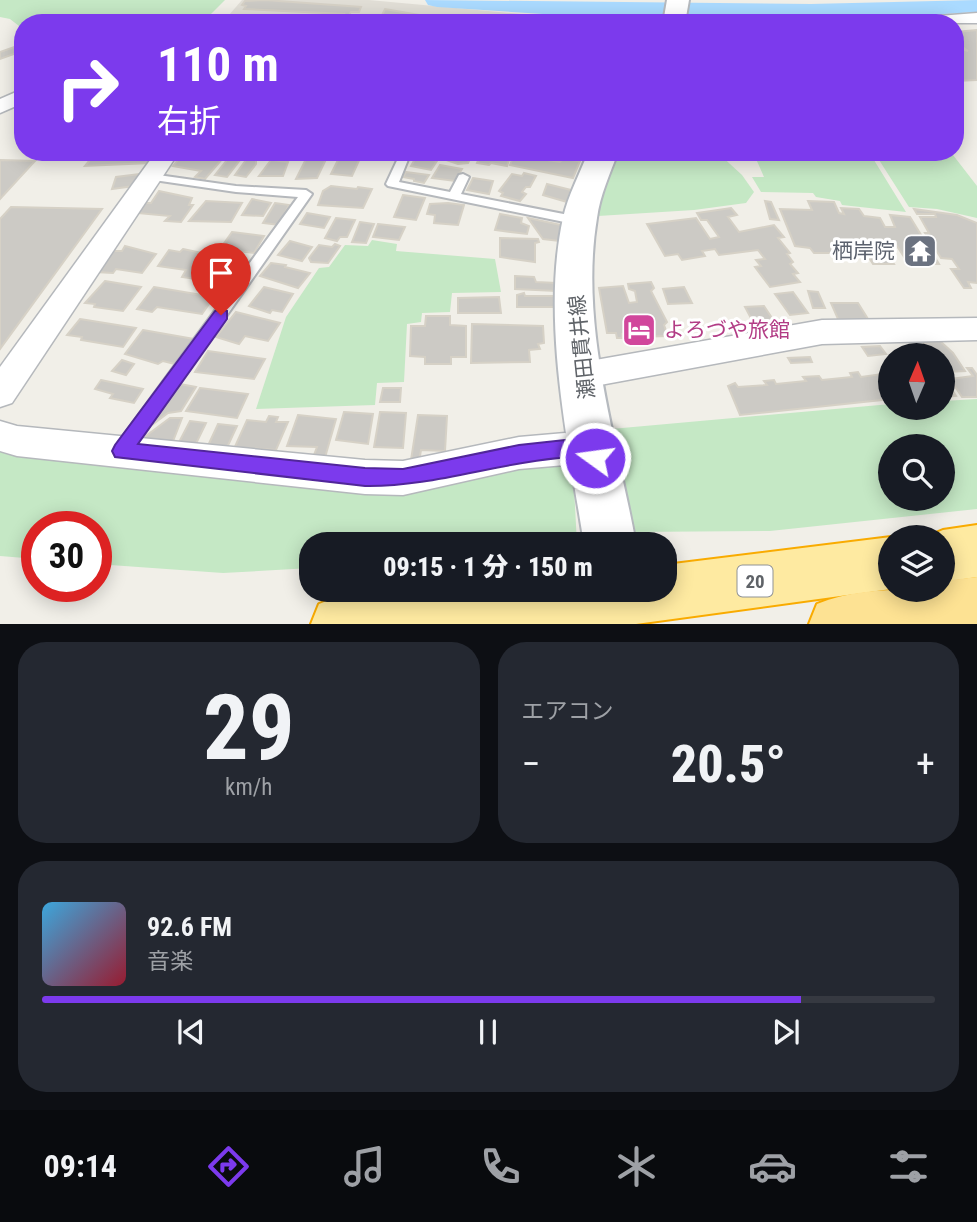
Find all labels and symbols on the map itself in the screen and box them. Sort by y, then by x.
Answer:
temple icon: 栖岸院 [901,232,939,270]
place label: 栖岸院 [832,239,895,263]
pin [191,243,251,315]
street label: 瀬田貫井線 [565,294,599,400]
hotel icon: よろづや旅館 [620,311,658,349]
place label: よろづや旅館 [664,318,790,342]
north arrow [878,343,956,420]
position arrow [558,421,632,495]
speed limit sign: 30 [21,511,112,602]
road number: 20 [738,566,772,596]

